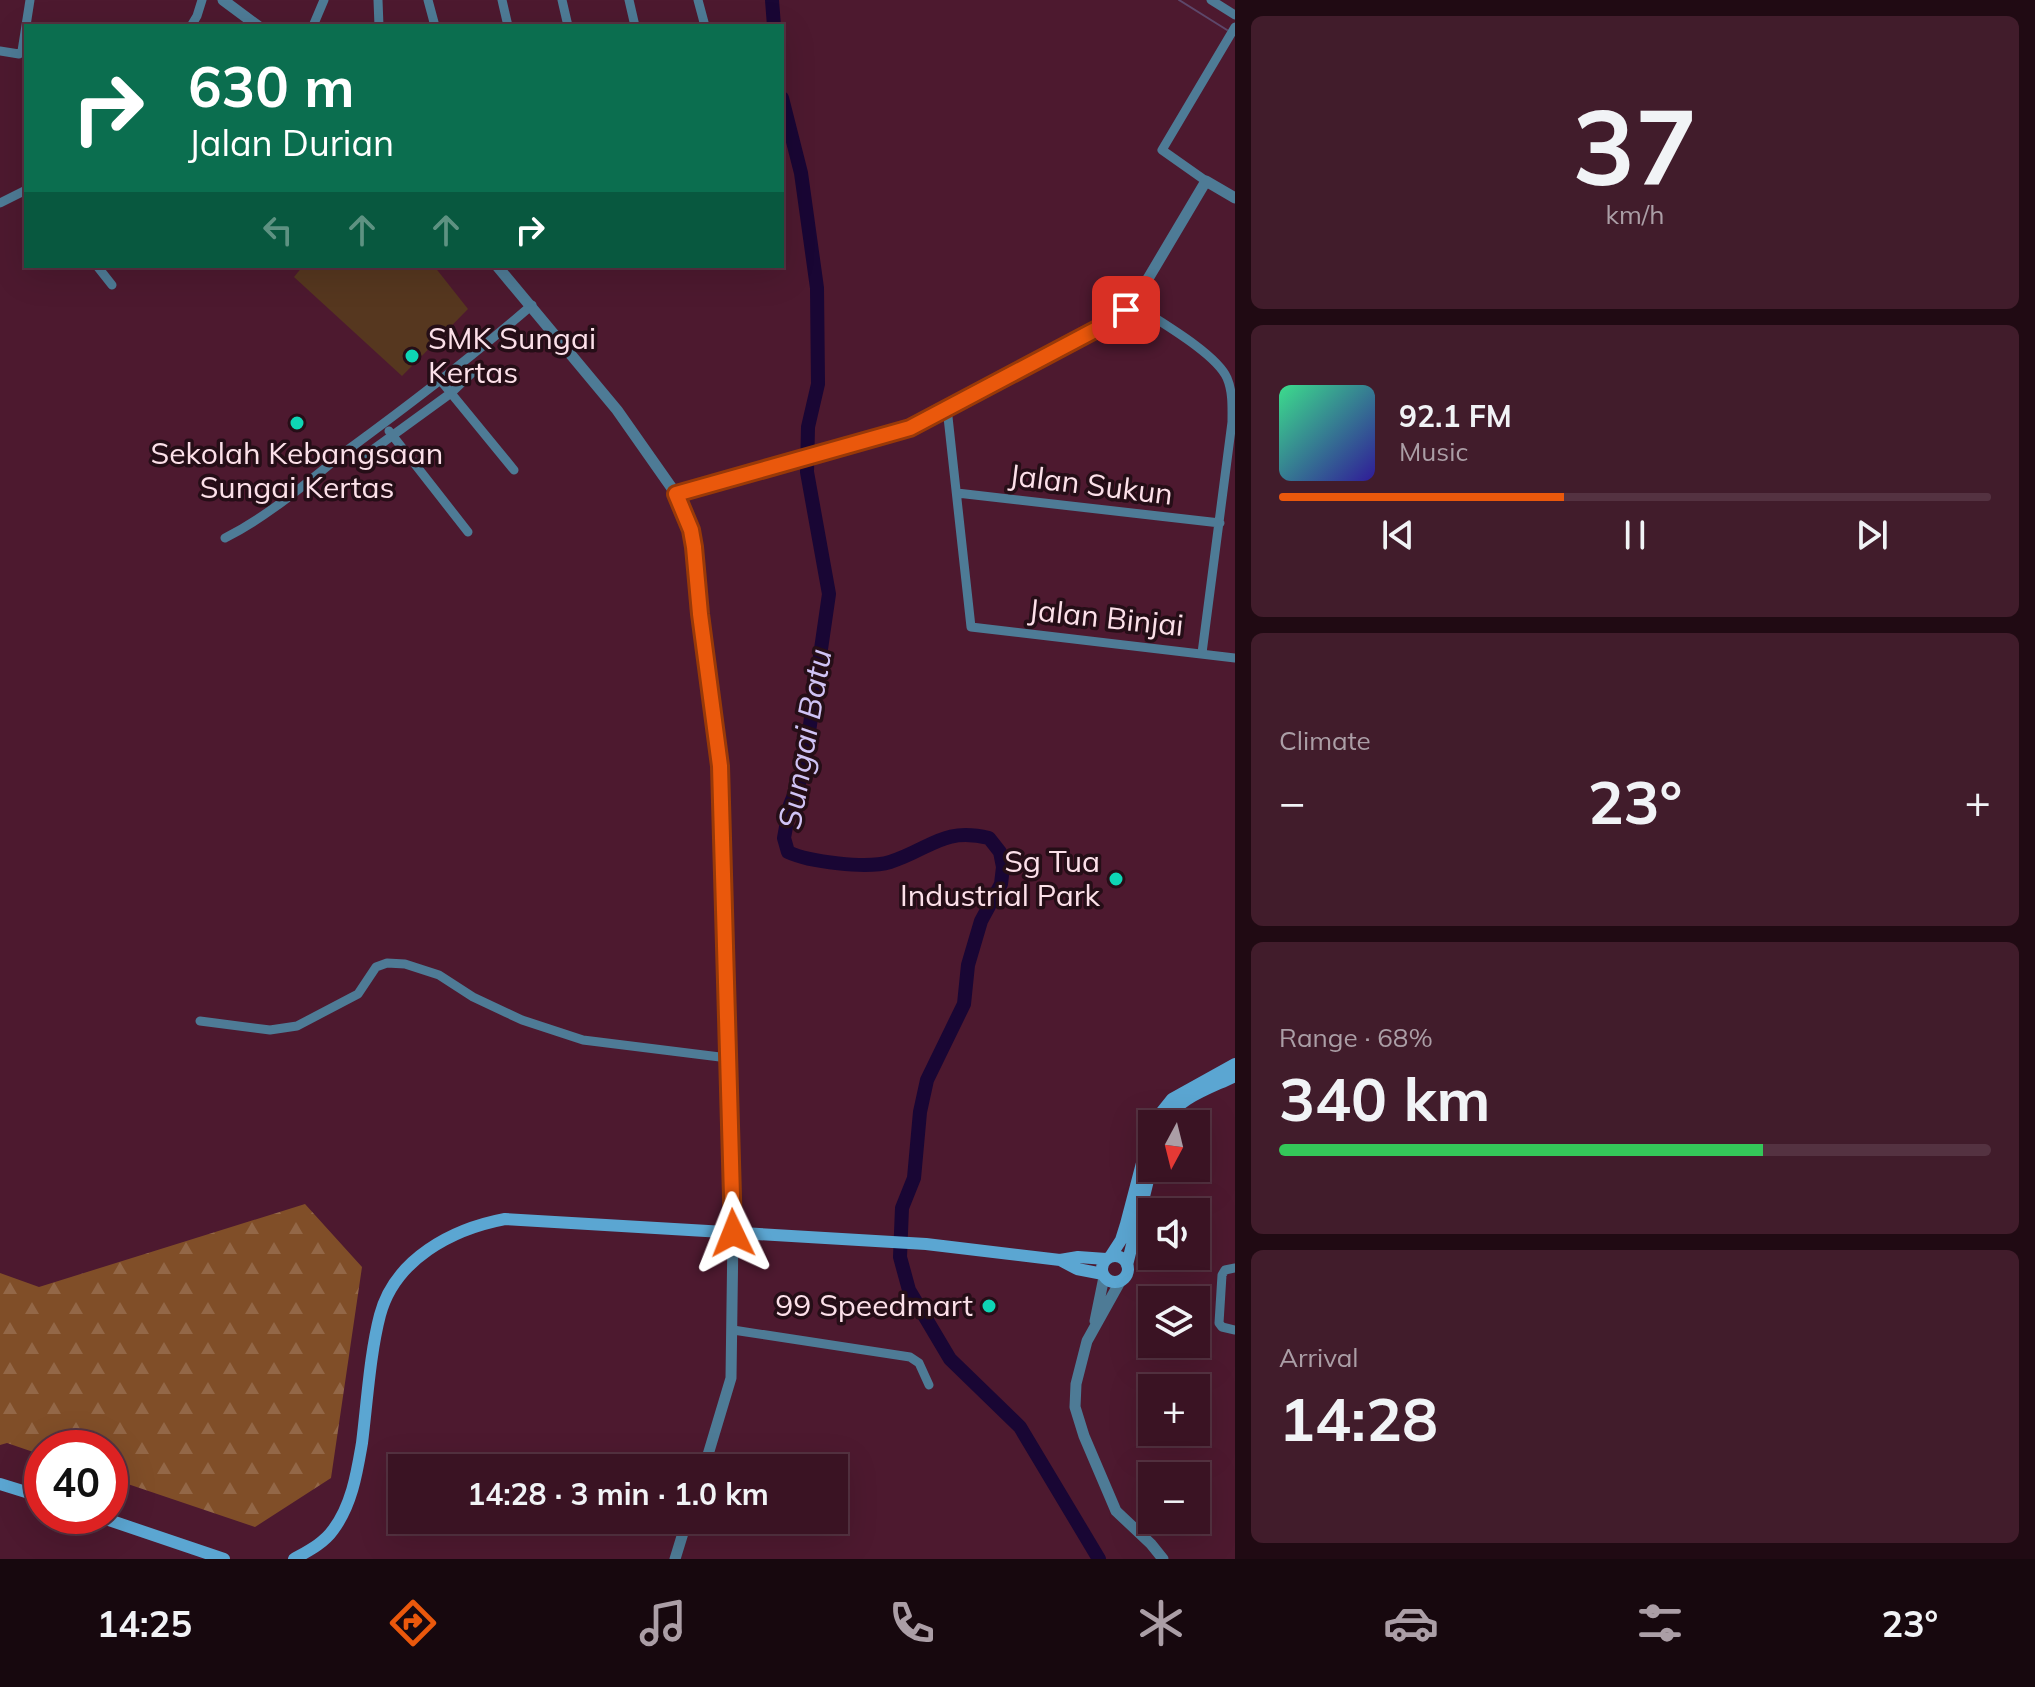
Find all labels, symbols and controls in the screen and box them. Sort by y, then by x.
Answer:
text: 630 m [188,51,355,121]
icon: right [56,56,160,160]
text: 37 [1573,80,1697,211]
text: Jalan Durian [188,120,394,165]
text: km/h [1606,198,1664,231]
icon: left [256,208,300,252]
icon: ahead [340,208,384,252]
icon: ahead [424,208,468,252]
icon: right [508,208,552,252]
pin [1092,276,1160,344]
icon: arrive [1104,288,1148,332]
place label: SMK Sungai Kertas [428,319,596,391]
marker: SMK Sungai Kertas [403,347,421,365]
text: 92.1 FM [1399,397,1512,435]
marker: Sekolah Kebangsaan Sungai Kertas [288,414,306,432]
place label: Sekolah Kebangsaan Sungai Kertas [151,434,443,506]
text: Music [1399,435,1468,468]
street label: Jalan Sukun [1007,455,1175,513]
icon: previous [1376,513,1420,557]
icon: pause [1613,513,1657,557]
icon: next [1850,513,1894,557]
street label: Jalan Binjai [1027,590,1186,644]
water label: Sungai Batu [768,646,840,832]
text: Climate [1279,724,1371,757]
text: 23° [1588,764,1682,839]
text: − [1279,774,1305,829]
text: + [1965,774,1991,829]
place label: Sg Tua Industrial Park [900,842,1101,914]
marker: Sg Tua Industrial Park [1107,870,1125,888]
text: Range · 68% [1279,1021,1433,1054]
text: 340 km [1279,1061,1491,1136]
north arrow [1138,1110,1210,1182]
map controls [1138,1110,1210,1534]
position arrow [691,1191,775,1275]
button: sound [1138,1198,1210,1270]
place label: 99 Speedmart [775,1286,973,1324]
button: layers [1138,1286,1210,1358]
marker: 99 Speedmart [980,1297,998,1315]
text: Arrival [1279,1341,1359,1374]
button: + [1138,1374,1210,1446]
text: 14:28 [1279,1381,1438,1456]
speed limit sign: 40 [24,1430,128,1534]
button: − [1138,1462,1210,1534]
text: 14:28 · 3 min · 1.0 km [467,1475,769,1513]
icon: directions [385,1595,441,1651]
icon: music [635,1595,691,1651]
icon: phone [884,1595,940,1651]
icon: climate [1133,1595,1189,1651]
icon: car [1383,1595,1439,1651]
icon: filters [1632,1595,1688,1651]
text: 14:25 [97,1601,192,1646]
text: 23° [1881,1601,1938,1646]

